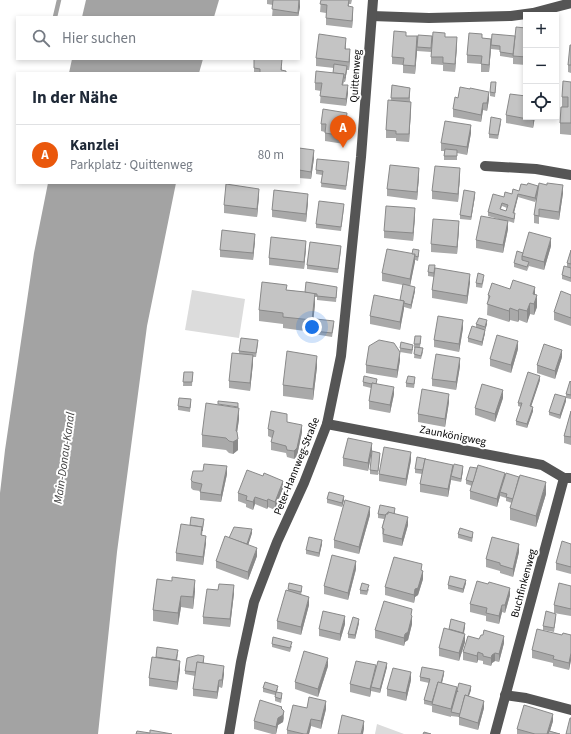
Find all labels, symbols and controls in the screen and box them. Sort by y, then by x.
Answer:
map controls [523,12,559,120]
button: + [523,12,559,48]
search box [16,16,300,60]
icon: search [30,27,52,49]
text: Hier suchen [62,28,136,49]
street label: Quittenweg [346,48,365,103]
button: − [523,48,559,84]
button: locate [523,84,559,120]
text: In der Nähe [32,86,118,110]
pin: A [330,115,356,148]
text: Kanzlei [70,135,119,156]
text: A [41,146,49,164]
text: 80 m [258,146,284,164]
text: Parkplatz · Quittenweg [70,156,193,174]
your location [302,317,322,337]
water label: Main-Donau-Kanal [50,411,79,505]
street label: Peter-Hannweg-Straße [270,415,323,517]
street label: Zaunkönigweg [418,422,488,449]
street label: Buchfinkenweg [507,547,540,619]

